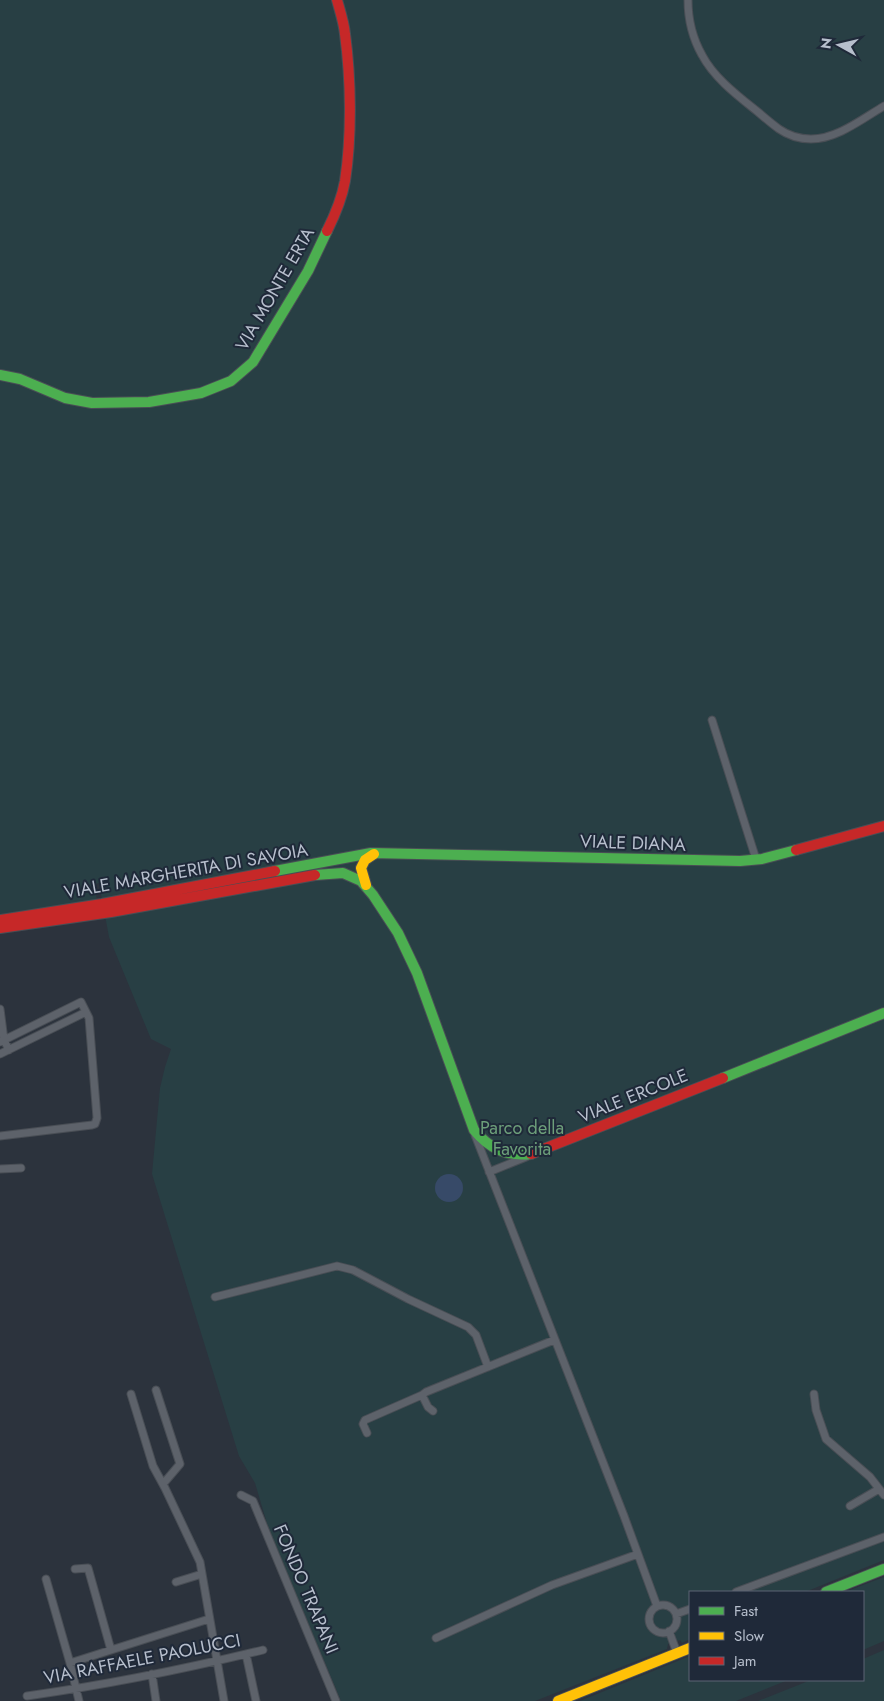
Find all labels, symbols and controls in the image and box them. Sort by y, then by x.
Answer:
north arrow [814,20,864,70]
text: N [815,36,837,50]
street label: VIA MONTE ERTA [229,222,321,355]
street label: VIALE DIANA [580,828,687,858]
street label: VIALE MARGHERITA DI SAVOIA [62,837,310,905]
street label: VIALE ERCOLE [574,1062,692,1130]
park label: Parco della Favorita [480,1115,564,1162]
street label: FONDO TRAPANI [267,1520,345,1658]
legend [689,1591,864,1681]
text: Fast [734,1600,758,1622]
text: Slow [734,1625,765,1647]
street label: VIA RAFFAELE PAOLUCCI [41,1627,243,1691]
text: Jam [732,1650,757,1672]

